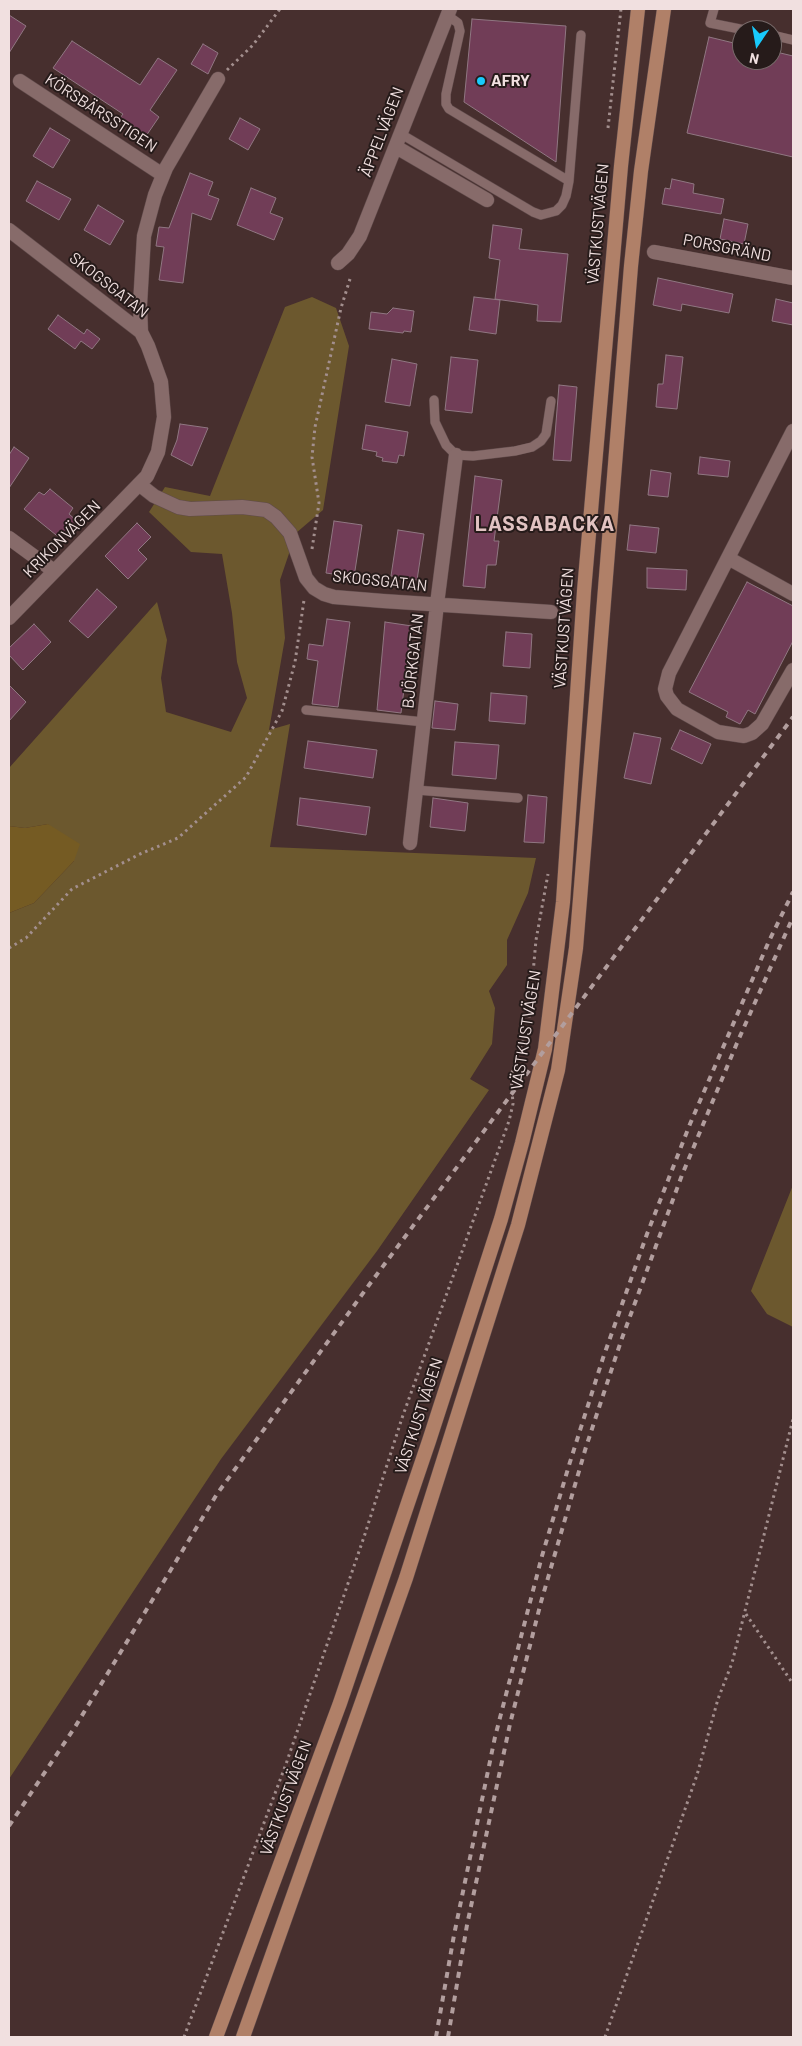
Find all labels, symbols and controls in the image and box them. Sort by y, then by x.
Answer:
north arrow [732,20,782,70]
text: N [748,50,760,68]
street label: KÖRSBÄRSSTIGEN [41,70,161,156]
place label: AFRY [491,71,530,91]
marker: AFRY [475,75,487,87]
street label: ÄPPELVÄGEN [356,84,408,180]
street label: VÄSTKUSTVÄGEN [583,163,613,285]
street label: PORSGRÄND [682,230,772,266]
street label: SKOGSGATAN [66,248,152,322]
street label: KRIKONVÄGEN [19,496,105,582]
district label: LASSABACKA [473,511,617,537]
street label: SKOGSGATAN [332,566,428,596]
street label: VÄSTKUSTVÄGEN [550,567,578,689]
street label: BJÖRKGATAN [398,612,428,710]
street label: VÄSTKUSTVÄGEN [507,969,545,1091]
street label: VÄSTKUSTVÄGEN [391,1355,447,1477]
street label: VÄSTKUSTVÄGEN [256,1738,316,1858]

